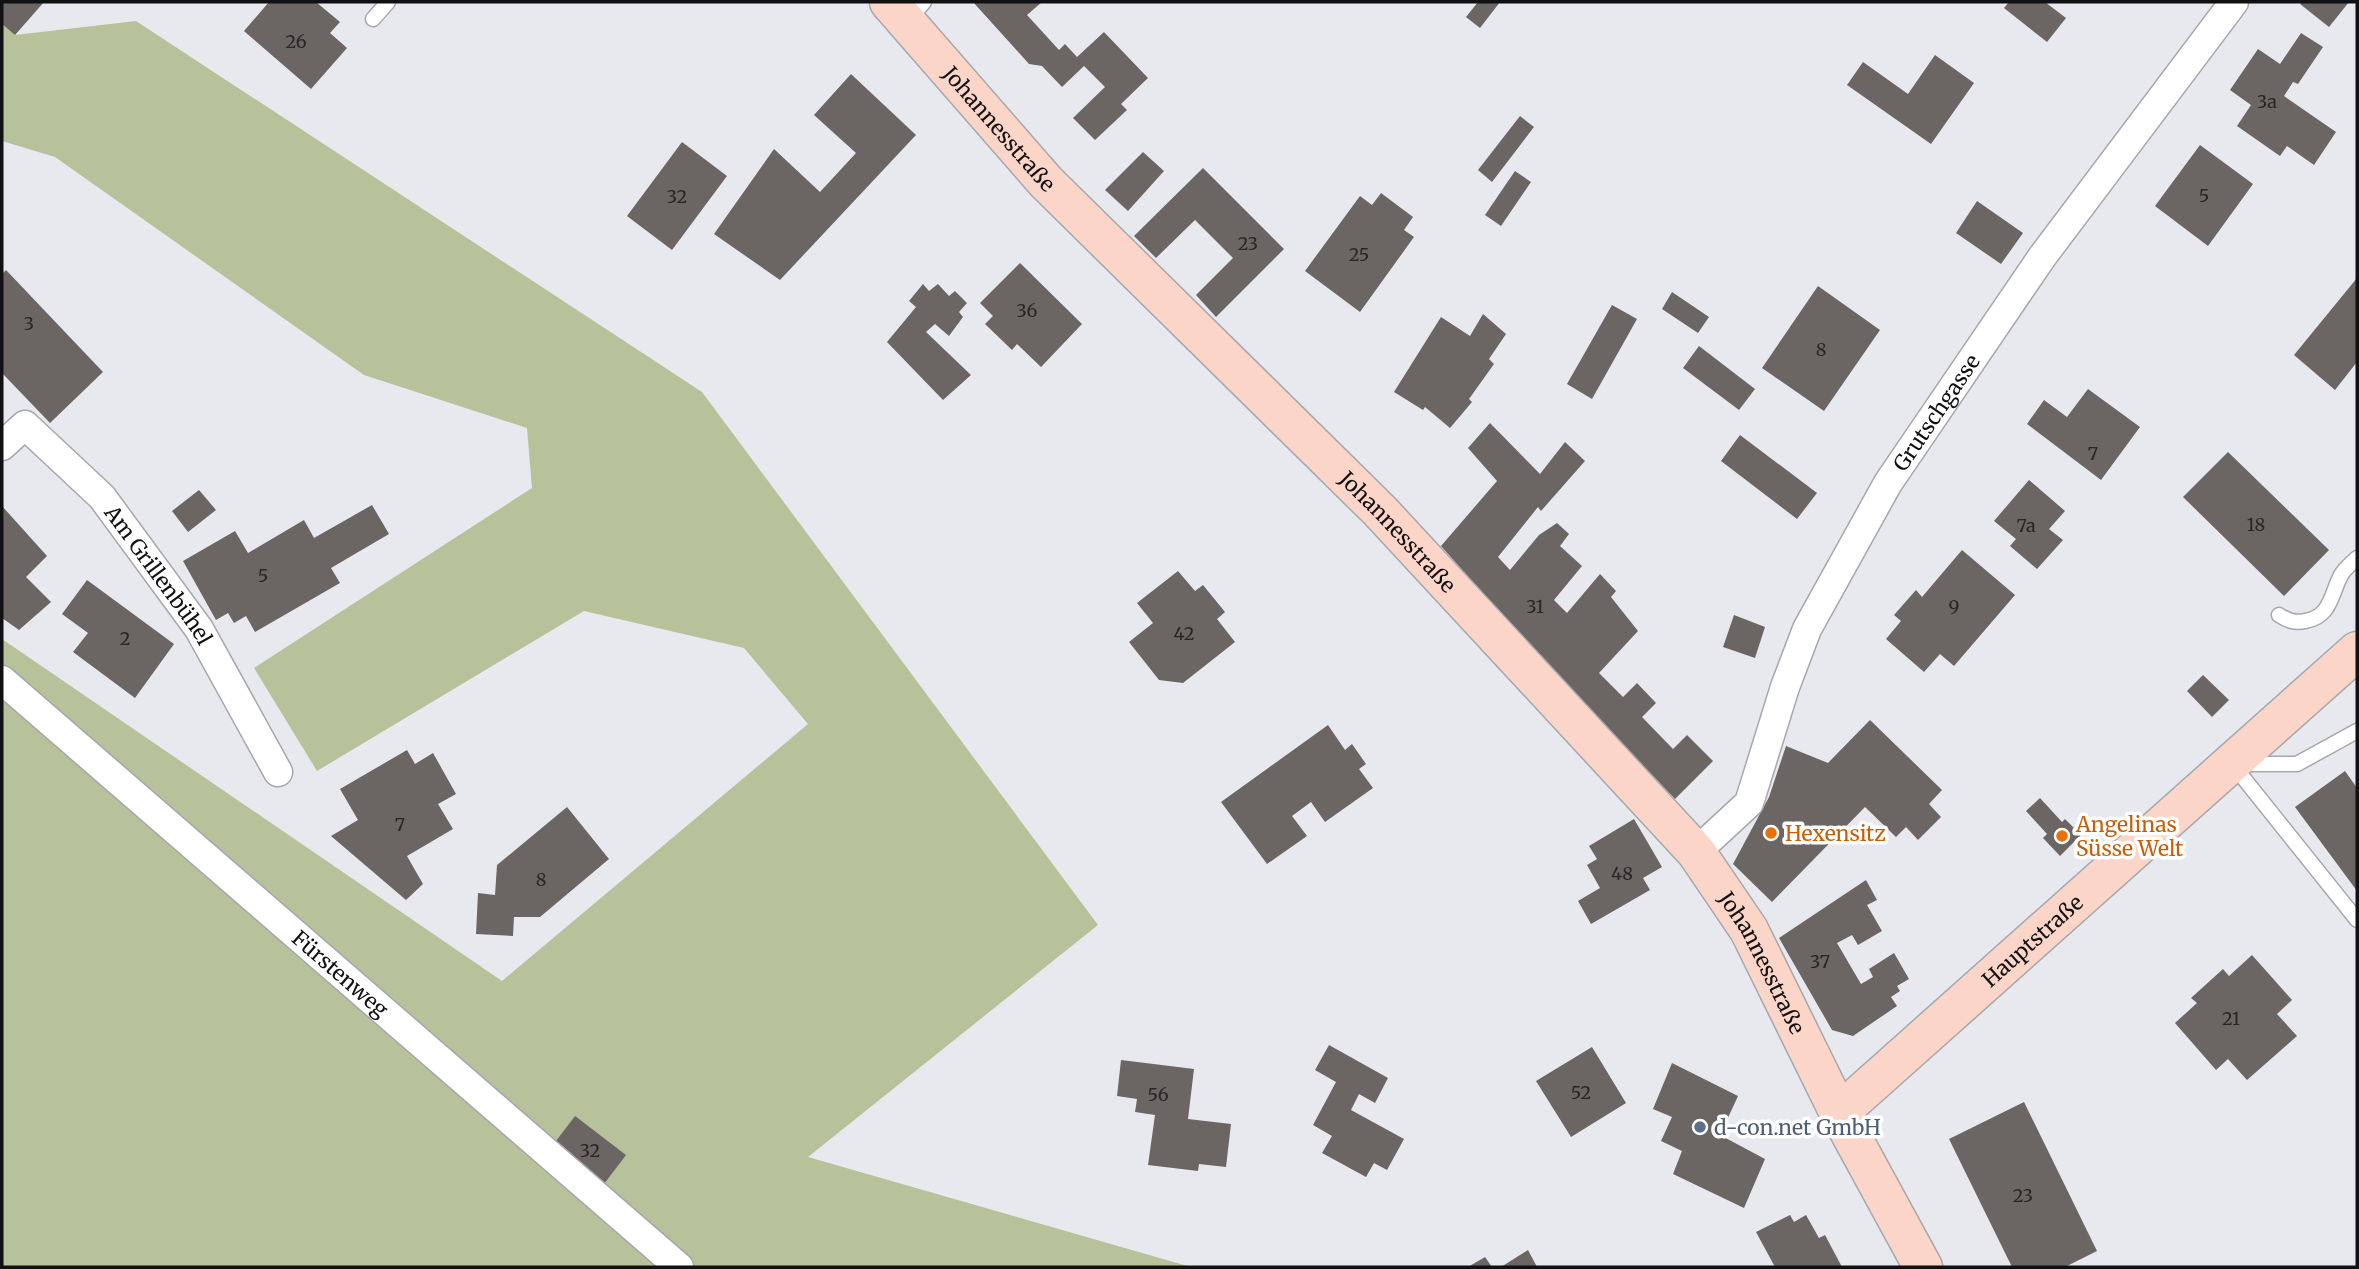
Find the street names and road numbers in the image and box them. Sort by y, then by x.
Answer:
street label: Johannesstraße [937,60,1061,197]
street label: Grutschgasse [1887,349,1985,476]
street label: Johannesstraße [1333,465,1462,598]
street label: Am Grillenbühel [98,499,219,650]
street label: Johannesstraße [1713,885,1811,1038]
street label: Hauptstraße [1976,889,2088,993]
street label: Fürstenweg [287,924,394,1023]

